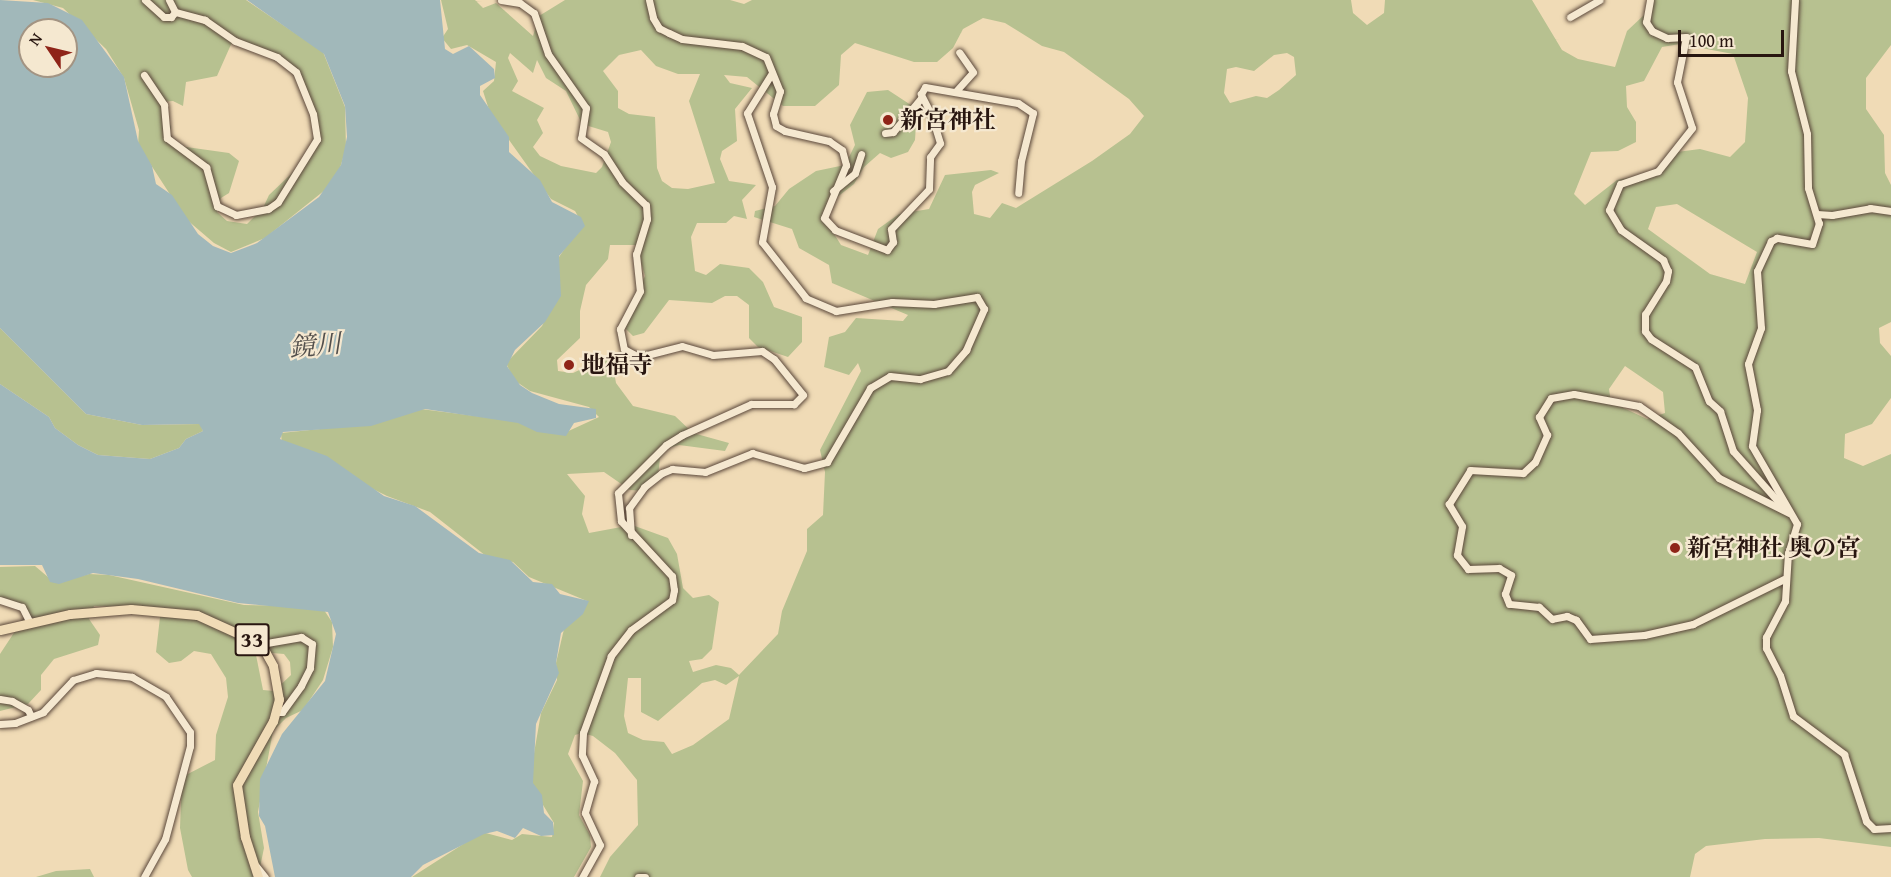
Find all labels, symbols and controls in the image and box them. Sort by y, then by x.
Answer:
north arrow [18,18,78,78]
scale bar [1681,18,1788,56]
text: 100 m [1689,27,1734,54]
text: N [22,28,48,50]
place label: 新宮神社 [900,106,996,134]
marker: 新宮神社 [881,113,895,127]
water label: 鏡川 [288,327,342,363]
place label: 地福寺 [581,351,653,379]
marker: 地福寺 [562,358,576,372]
place label: 新宮神社 奥の宮 [1687,534,1860,562]
marker: 新宮神社 奥の宮 [1668,541,1682,555]
road number: 33 [234,621,270,659]

